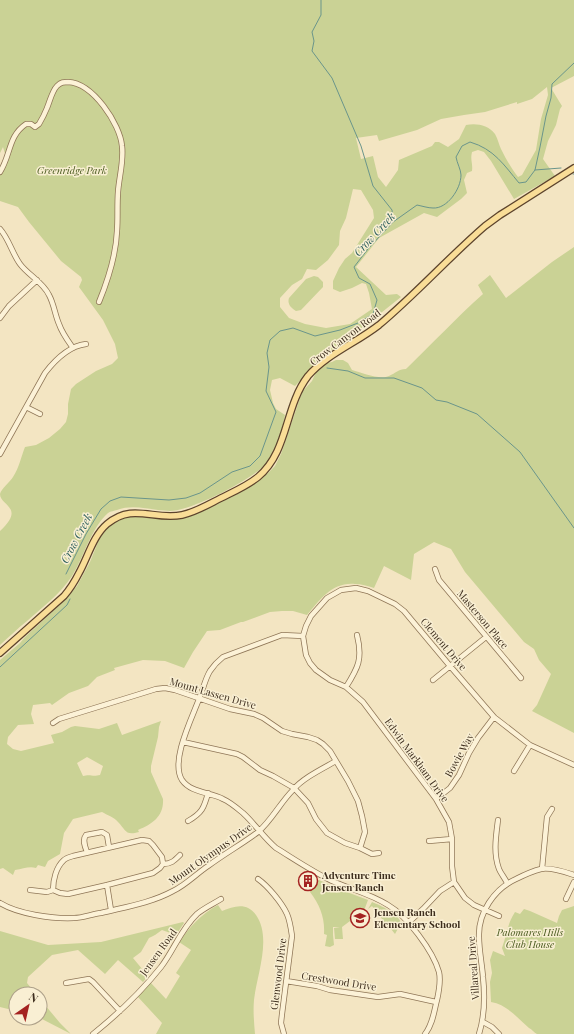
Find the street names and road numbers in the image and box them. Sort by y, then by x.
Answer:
street label: Crow Canyon Road [307,305,384,368]
street label: Masterson Place [454,587,512,651]
street label: Clement Drive [418,615,470,673]
street label: Mount Lassen Drive [168,674,258,712]
street label: Edwin Markham Drive [382,715,452,805]
street label: Bowie Way [441,731,477,779]
street label: Mount Olympus Drive [166,820,254,888]
street label: Jensen Road [136,926,180,979]
street label: Villareal Drive [464,936,482,1001]
street label: Glenwood Drive [267,937,289,1011]
street label: Crestwood Drive [301,968,377,994]

